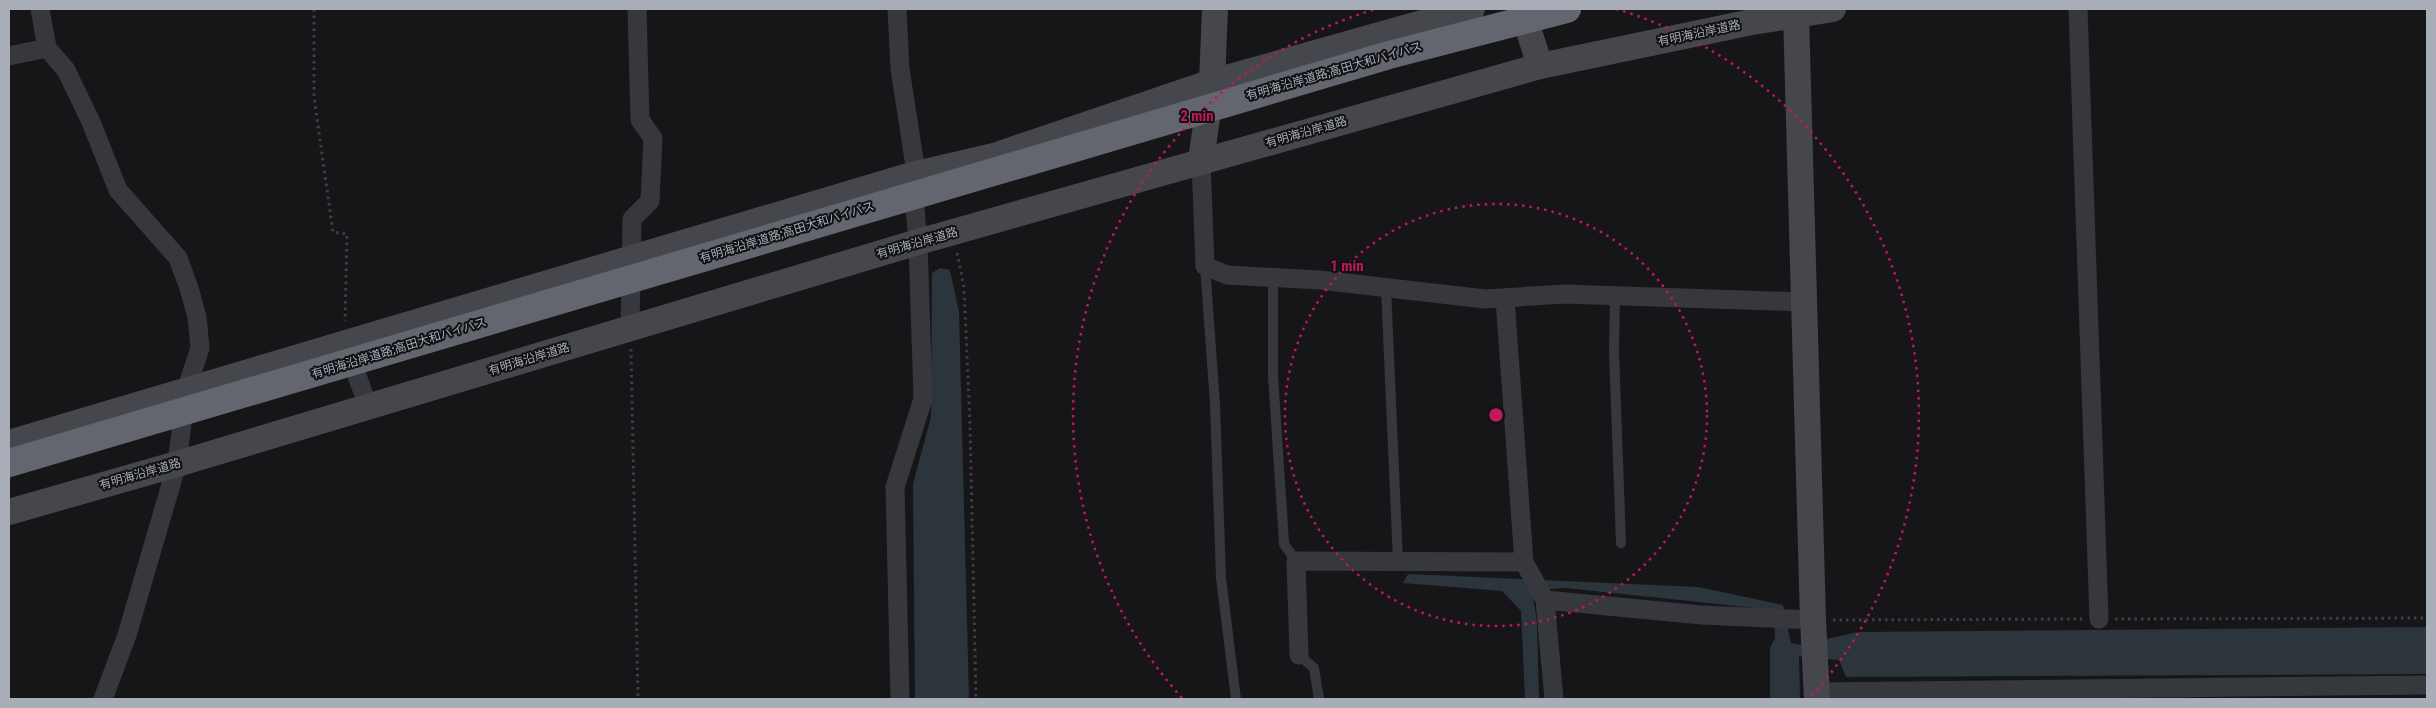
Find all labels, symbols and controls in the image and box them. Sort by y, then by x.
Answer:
street label: 有明海沿岸道路 [1656,17,1742,49]
street label: 有明海沿岸道路;高田大和バイパス [1244,39,1424,103]
text: 2 min [1180,107,1214,125]
street label: 有明海沿岸道路 [1264,114,1348,150]
street label: 有明海沿岸道路;高田大和バイパス [698,199,876,265]
street label: 有明海沿岸道路 [875,225,959,261]
text: 1 min [1330,257,1364,275]
street label: 有明海沿岸道路;高田大和バイパス [310,315,488,381]
street label: 有明海沿岸道路 [487,340,571,378]
centre of rings [1487,406,1505,424]
street label: 有明海沿岸道路 [98,456,182,492]

